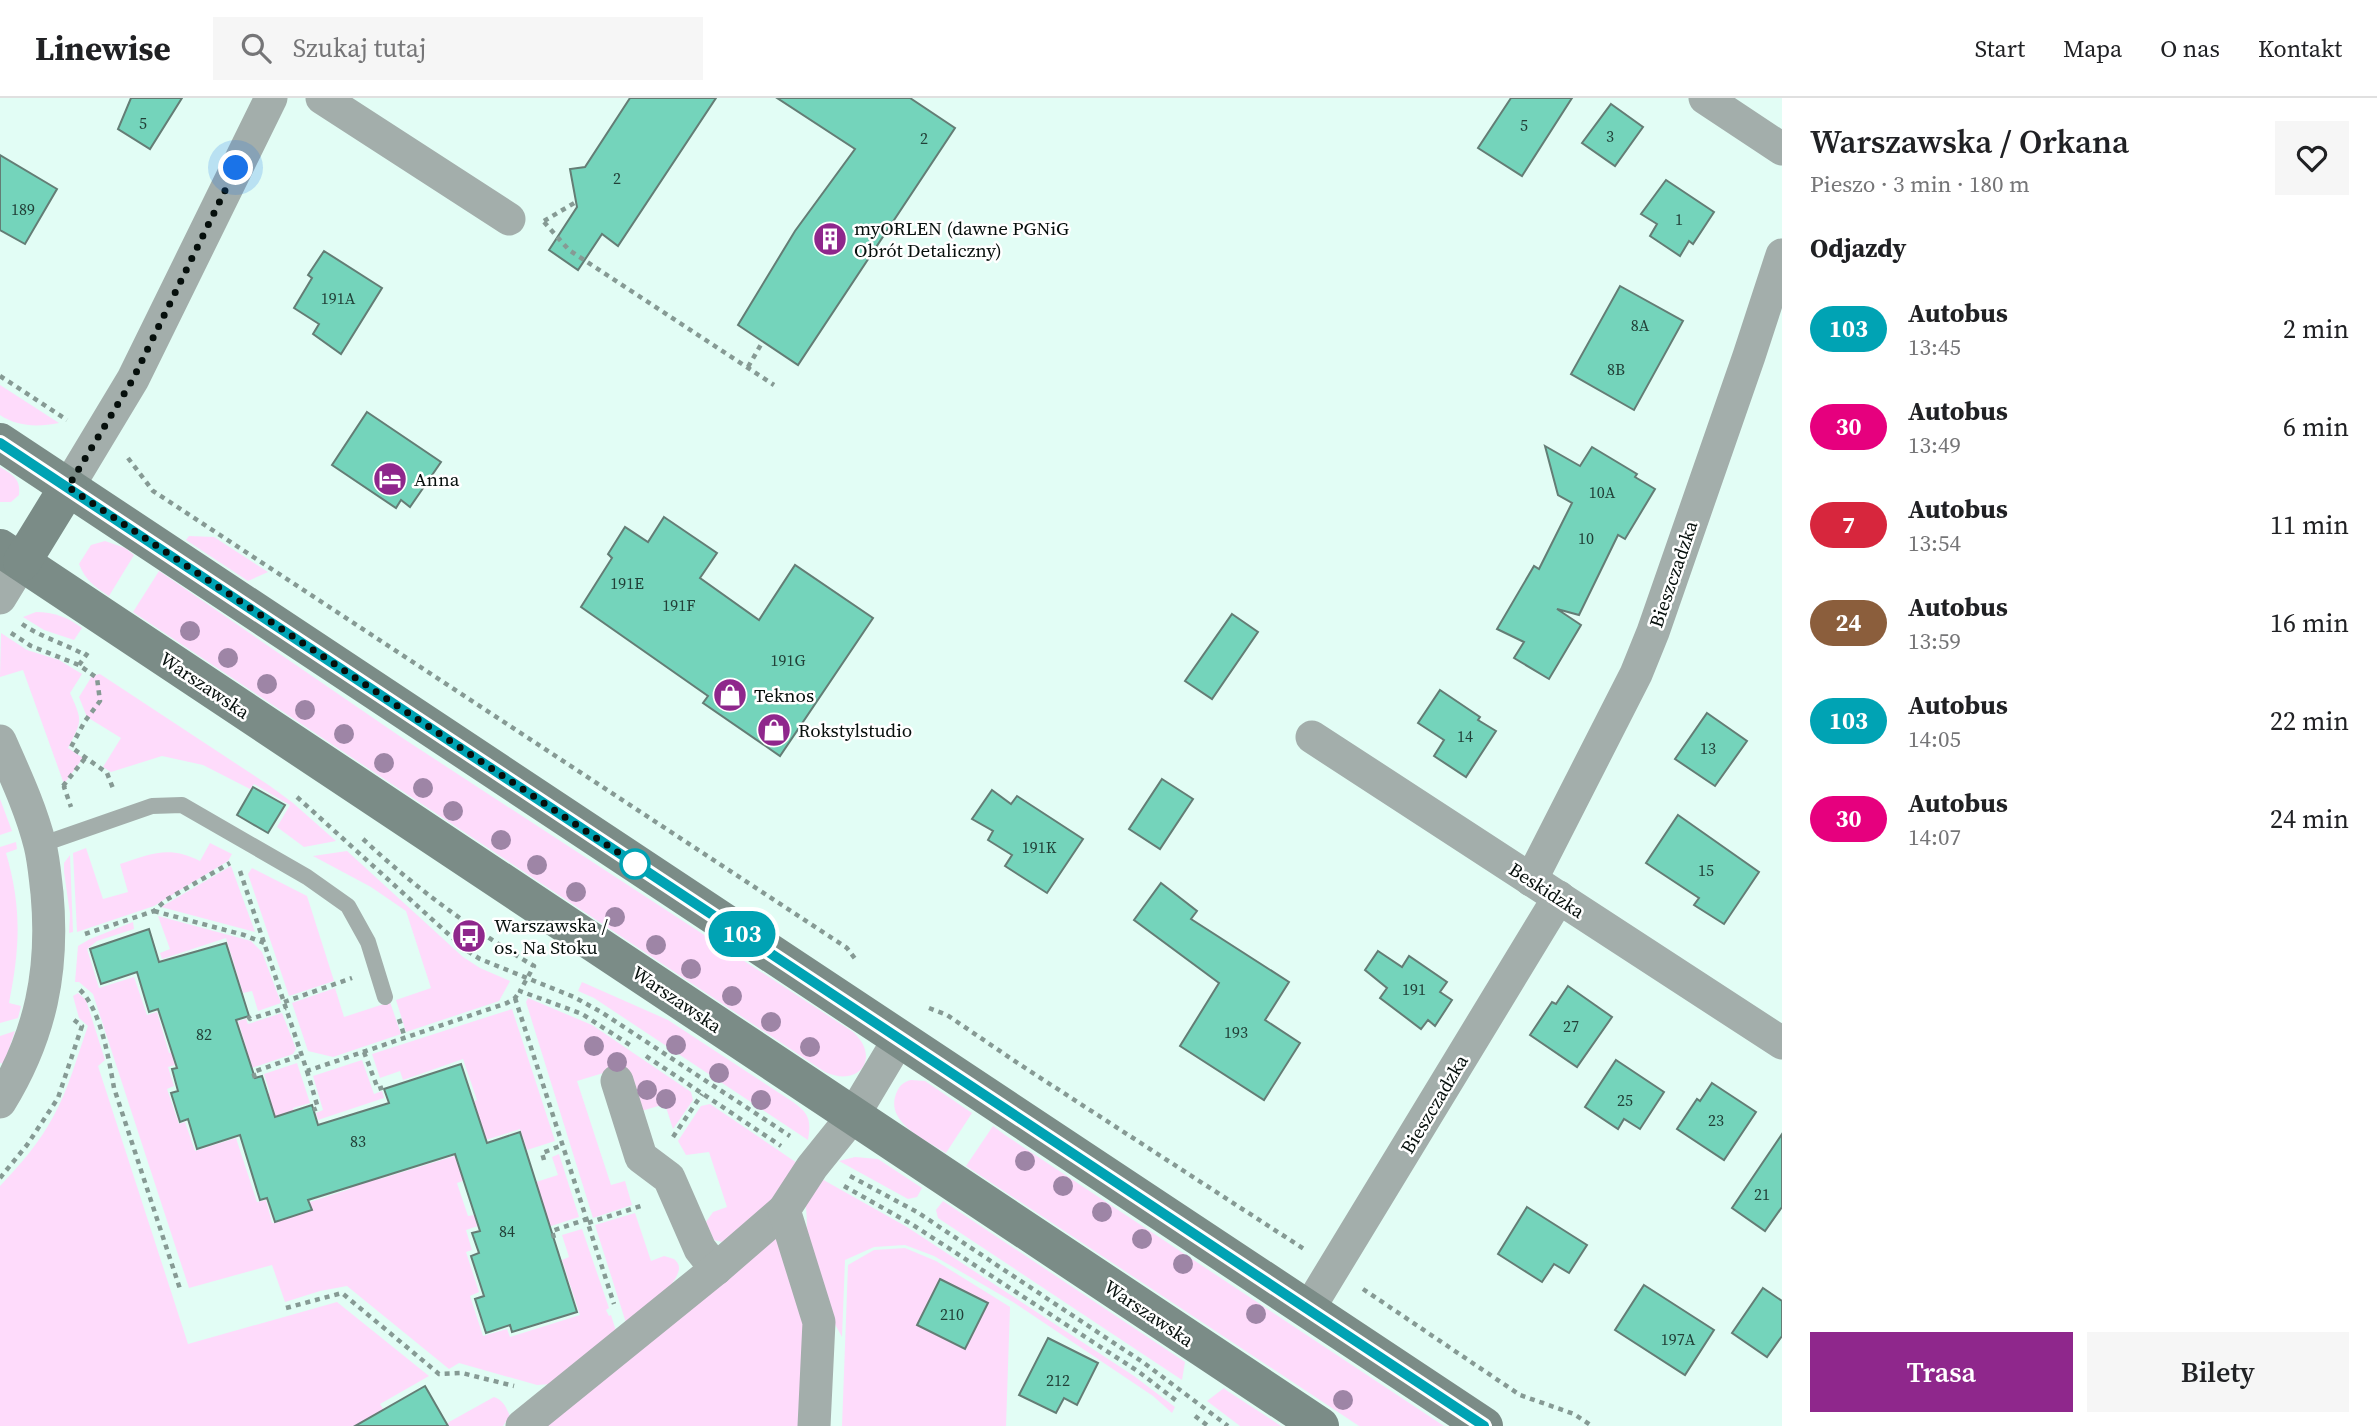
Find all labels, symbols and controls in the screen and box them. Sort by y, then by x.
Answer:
search box [213,17,703,80]
text: Linewise [35,26,171,71]
icon: search [237,29,275,67]
text: Szukaj tutaj [293,30,426,66]
text: Start [1975,32,2025,65]
text: Mapa [2063,32,2122,65]
text: O nas [2160,32,2220,65]
text: Kontakt [2258,32,2342,65]
house number: 5 [139,112,147,134]
house number: 5 [1520,114,1528,136]
text: Warszawska / Orkana [1810,119,2129,164]
button: heart [2275,121,2349,195]
house number: 3 [1606,125,1614,147]
house number: 2 [920,127,928,149]
your location [218,150,253,185]
house number: 2 [613,167,621,189]
text: Pieszo · 3 min · 180 m [1810,168,2030,200]
house number: 189 [11,198,35,220]
house number: 1 [1675,208,1683,230]
place label: myORLEN (dawne PGNiG Obrót Detaliczny) [854,215,1069,263]
building icon: myORLEN (dawne PGNiG Obrót Detaliczny) [811,220,849,258]
text: Odjazdy [1810,230,1906,266]
house number: 191A [321,287,356,309]
text: Autobus [1908,295,2008,331]
text: 2 min [2283,311,2349,347]
text: 103 [1829,312,1868,345]
house number: 8A [1631,314,1650,336]
text: 13:45 [1908,331,1961,363]
house number: 8B [1607,358,1625,380]
text: Autobus [1908,393,2008,429]
text: 6 min [2283,409,2349,445]
text: 30 [1835,410,1862,443]
text: 13:49 [1908,429,1961,461]
hotel icon: Anna [371,460,409,498]
place label: Anna [414,466,460,492]
house number: 10A [1589,481,1616,503]
text: Autobus [1908,491,2008,527]
text: 11 min [2270,507,2349,543]
text: 7 [1842,508,1855,541]
street label: Bieszczadzka [1643,517,1704,631]
house number: 10 [1578,527,1594,549]
text: 13:54 [1908,527,1961,559]
house number: 191E [610,572,644,594]
text: Autobus [1908,589,2008,625]
house number: 191F [662,594,696,616]
text: 16 min [2270,605,2349,641]
text: 24 [1835,606,1862,639]
text: 13:59 [1908,625,1961,657]
street label: Warszawska [155,645,255,725]
house number: 191G [771,649,806,671]
shop icon: Teknos [711,676,749,714]
place label: Teknos [754,682,814,708]
text: Autobus [1908,687,2008,723]
text: 22 min [2270,703,2349,739]
text: 103 [1829,704,1868,737]
shop icon: Rokstylstudio [755,711,793,749]
place label: Rokstylstudio [798,717,912,743]
text: 14:05 [1908,723,1961,755]
house number: 14 [1457,725,1473,747]
house number: 13 [1700,737,1716,759]
text: Autobus [1908,785,2008,821]
text: 24 min [2270,801,2349,837]
text: 30 [1835,802,1862,835]
text: 14:07 [1908,821,1961,853]
house number: 191K [1022,836,1057,858]
unlabelled marker [620,849,650,879]
street label: Beskidzka [1504,856,1590,924]
house number: 15 [1698,859,1714,881]
line badge: 103 [702,911,782,957]
place label: Warszawska / os. Na Stoku [494,912,608,960]
bus stop icon: Warszawska / os. Na Stoku [450,917,488,955]
text: 103 [722,917,762,950]
street label: Warszawska [627,959,727,1039]
house number: 191 [1402,978,1426,1000]
house number: 27 [1563,1015,1579,1037]
house number: 193 [1224,1021,1248,1043]
house number: 82 [196,1023,212,1045]
street label: Bieszczadzka [1394,1049,1474,1158]
house number: 25 [1617,1089,1633,1111]
house number: 23 [1708,1109,1724,1131]
house number: 83 [350,1130,366,1152]
house number: 21 [1754,1183,1770,1205]
house number: 84 [499,1220,515,1242]
street label: Warszawska [1099,1273,1199,1353]
house number: 210 [940,1303,964,1325]
house number: 197A [1661,1328,1696,1350]
button: Trasa [1810,1332,2073,1412]
button: Bilety [2087,1332,2349,1412]
house number: 212 [1046,1369,1070,1391]

